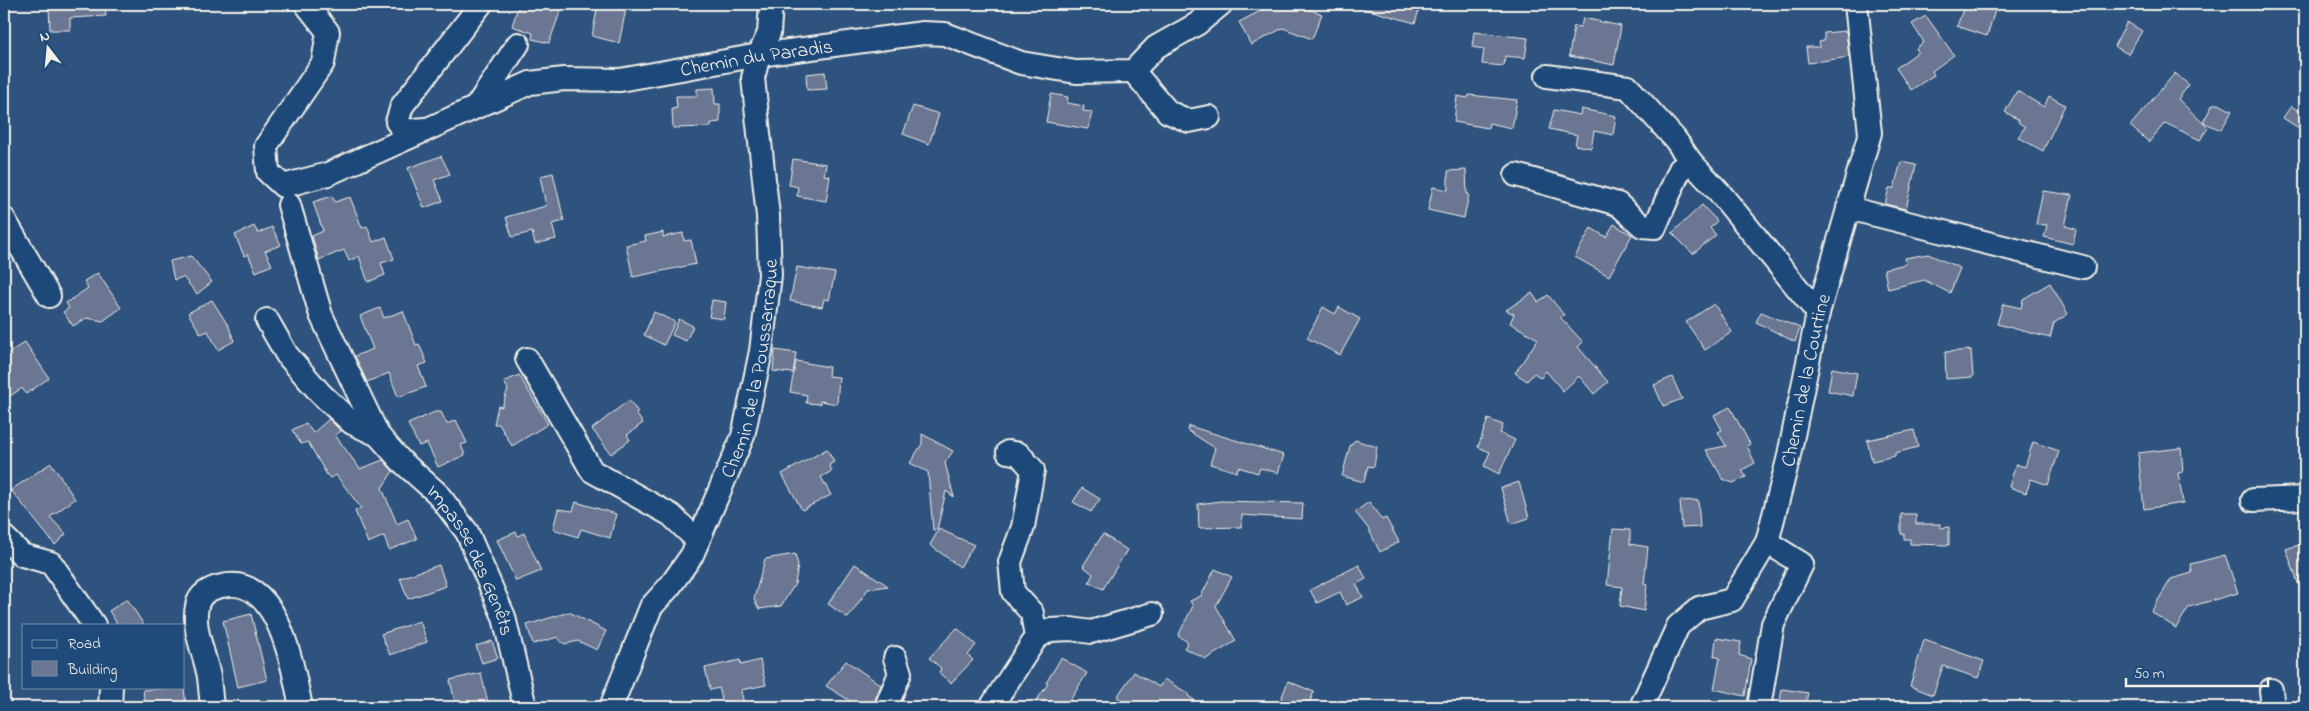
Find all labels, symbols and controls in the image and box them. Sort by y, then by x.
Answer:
north arrow [22,22,72,72]
text: N [37,26,52,48]
street label: Chemin du Paradis [678,33,835,86]
street label: Chemin de la Poussarraque [715,259,787,483]
street label: Chemin de la Courtine [1775,290,1840,470]
street label: Impasse des Genêts [419,478,520,639]
legend [22,624,185,688]
text: Road [68,633,101,655]
scale bar [2126,656,2269,688]
text: Building [67,659,117,682]
text: 50 m [2134,663,2165,685]

